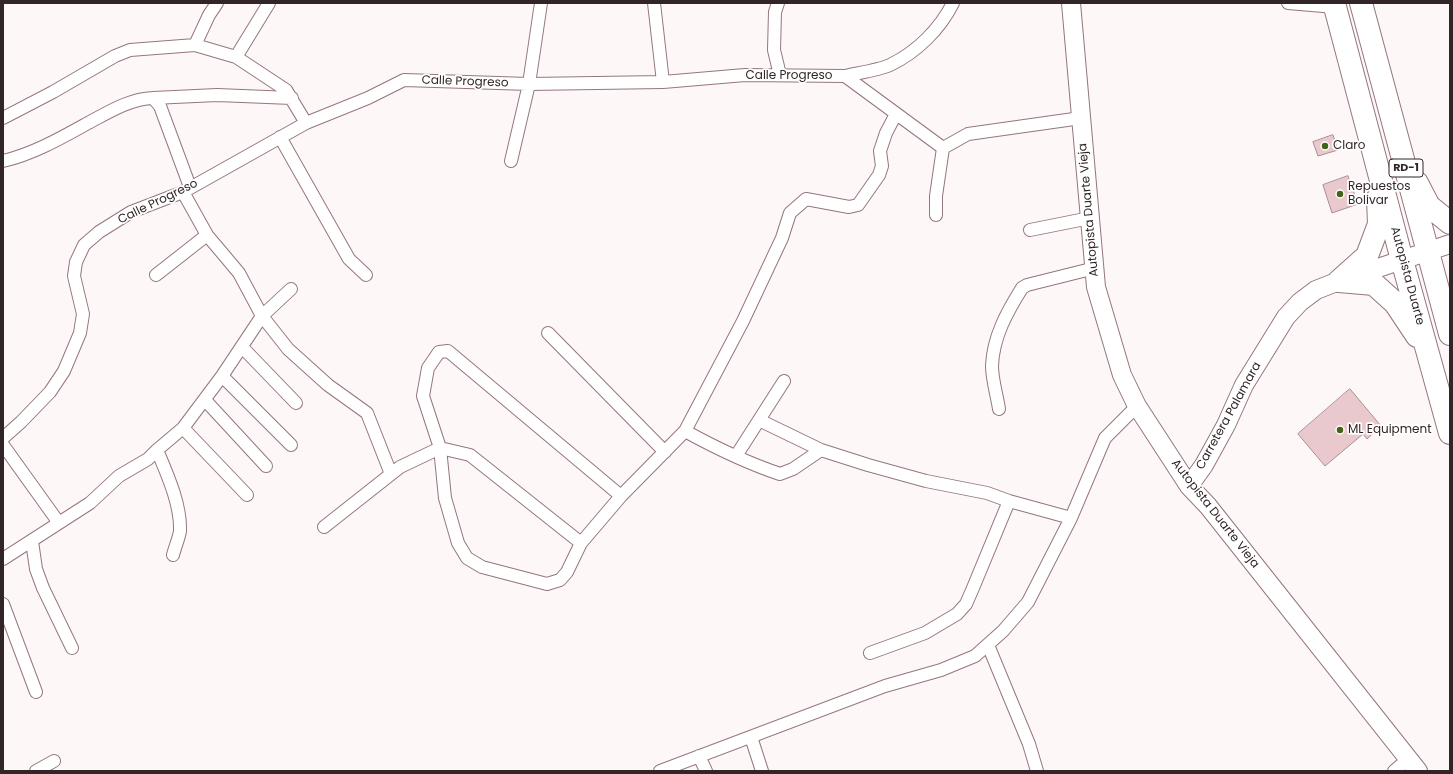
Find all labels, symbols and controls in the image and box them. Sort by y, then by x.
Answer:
street label: Calle Progreso [746,69,832,83]
street label: Calle Progreso [421,73,509,91]
place label: Claro [1333,139,1365,153]
marker: Claro [1320,141,1330,151]
street label: Autopista Duarte Vieja [1076,143,1102,277]
road number: RD-1 [1389,159,1423,177]
street label: Calle Progreso [116,176,200,228]
place label: Repuestos Bolivar [1348,180,1411,208]
marker: Repuestos Bolivar [1335,189,1345,199]
street label: Autopista Duarte [1387,225,1427,327]
street label: Carretera Palamara [1193,360,1265,472]
place label: ML Equipment [1348,423,1432,437]
marker: ML Equipment [1335,425,1345,435]
street label: Autopista Duarte Vieja [1168,457,1262,571]

